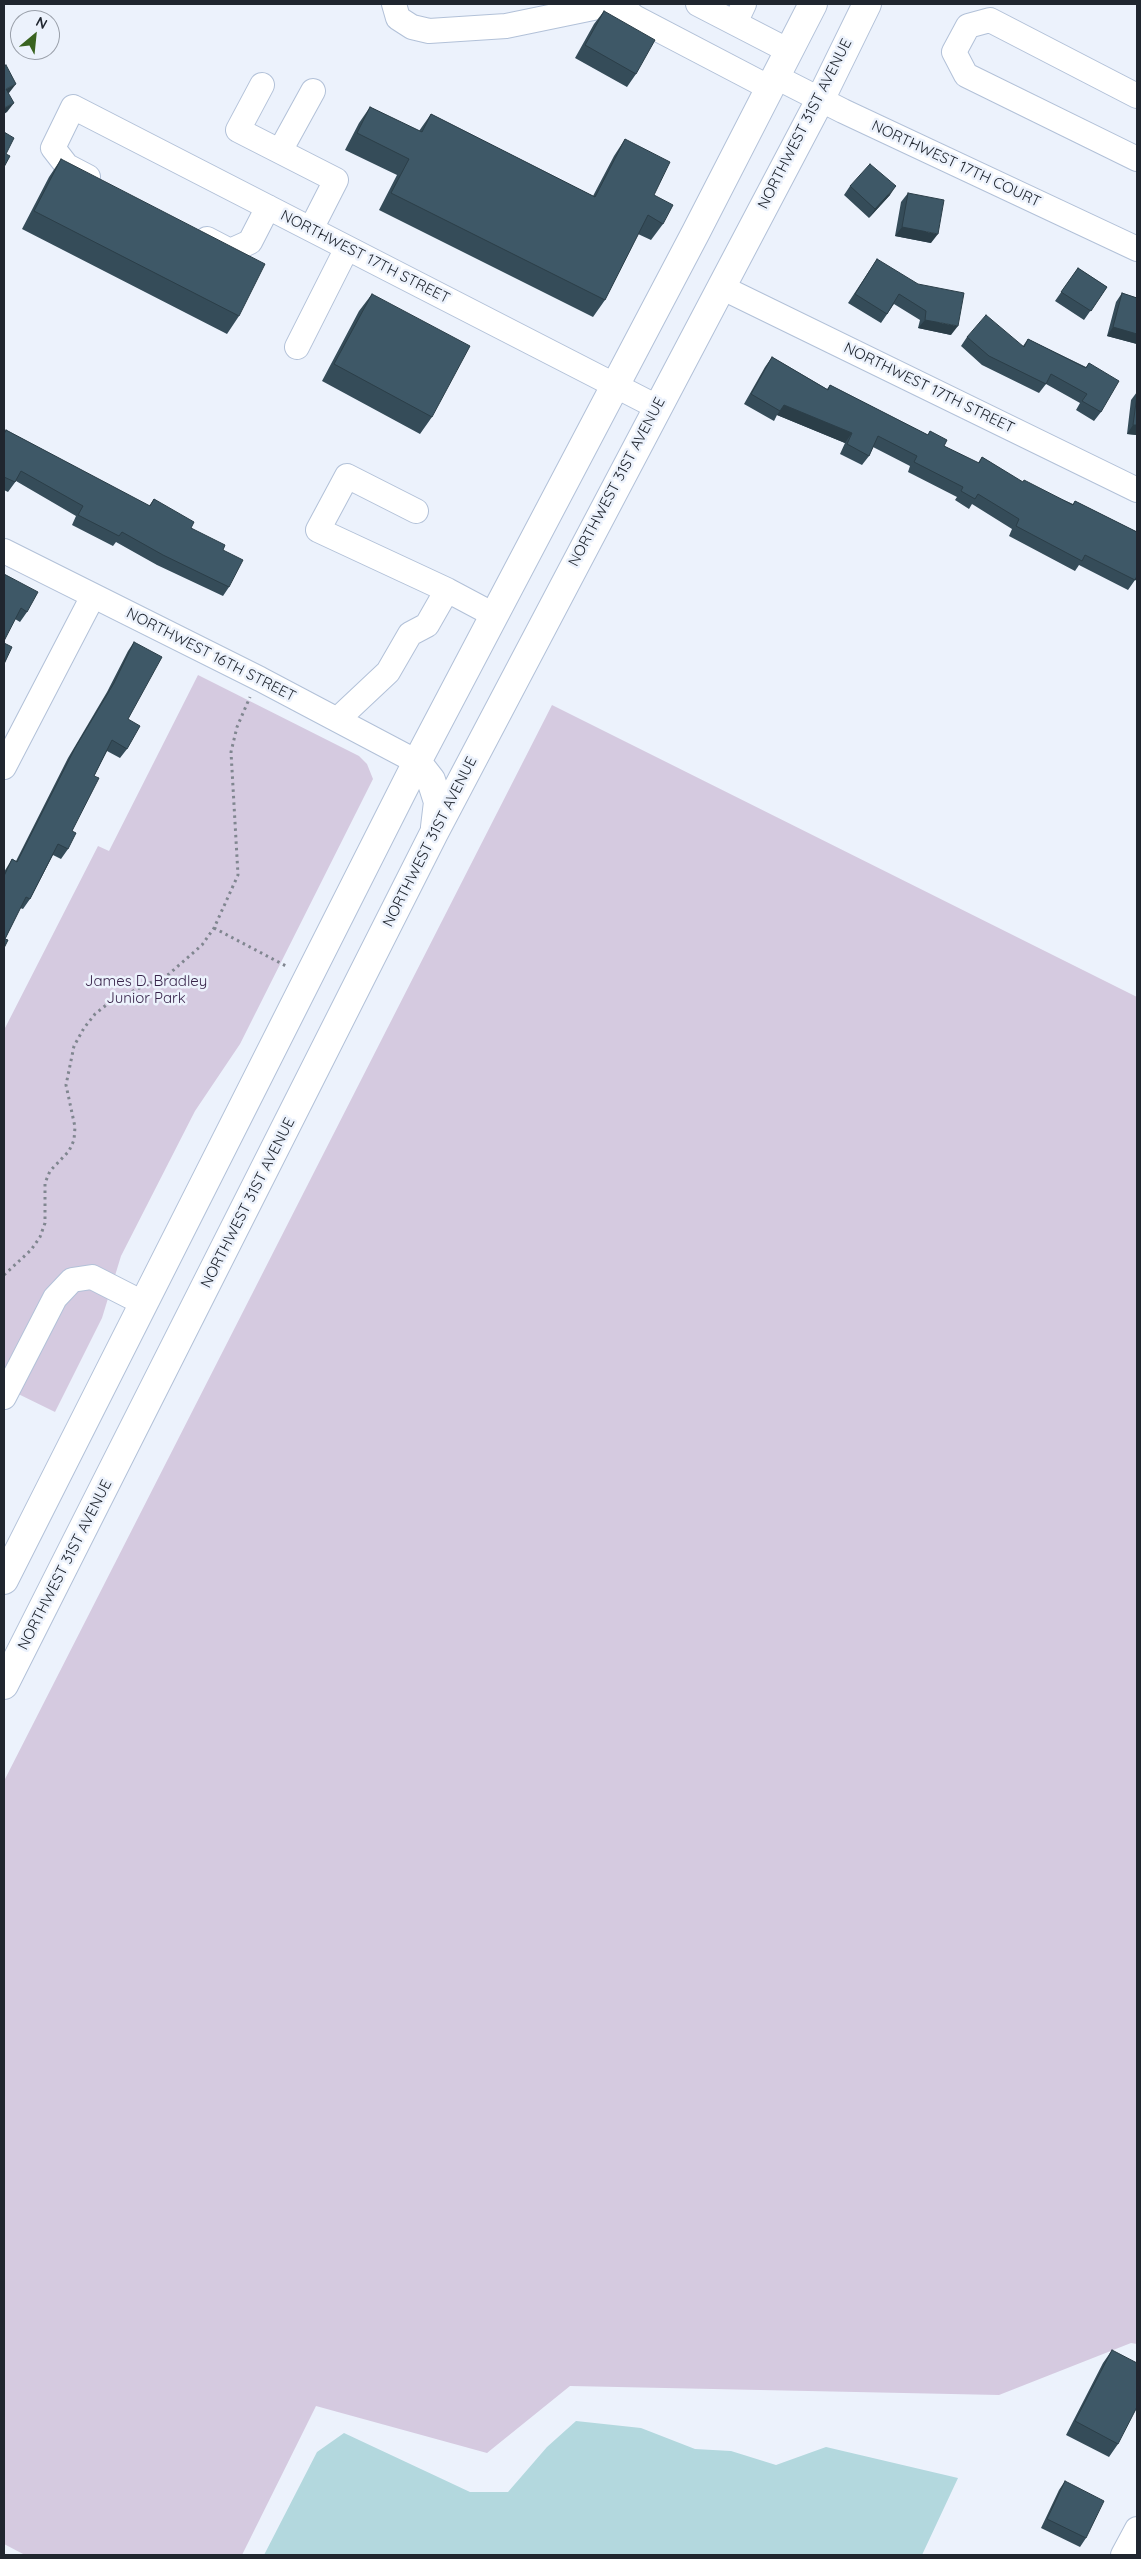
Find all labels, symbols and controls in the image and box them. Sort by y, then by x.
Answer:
north arrow [10,10,60,60]
text: N [33,12,50,33]
street label: NORTHWEST 31ST AVENUE [754,36,856,212]
street label: NORTHWEST 17TH COURT [868,117,1044,211]
street label: NORTHWEST 17TH STREET [277,206,453,308]
street label: NORTHWEST 17TH STREET [841,339,1017,437]
street label: NORTHWEST 31ST AVENUE [565,394,669,570]
street label: NORTHWEST 16TH STREET [123,604,299,706]
street label: NORTHWEST 31ST AVENUE [379,754,481,930]
park label: James D. Bradley Junior Park [85,972,207,1007]
street label: NORTHWEST 31ST AVENUE [197,1115,299,1291]
street label: NORTHWEST 31ST AVENUE [14,1477,116,1653]

